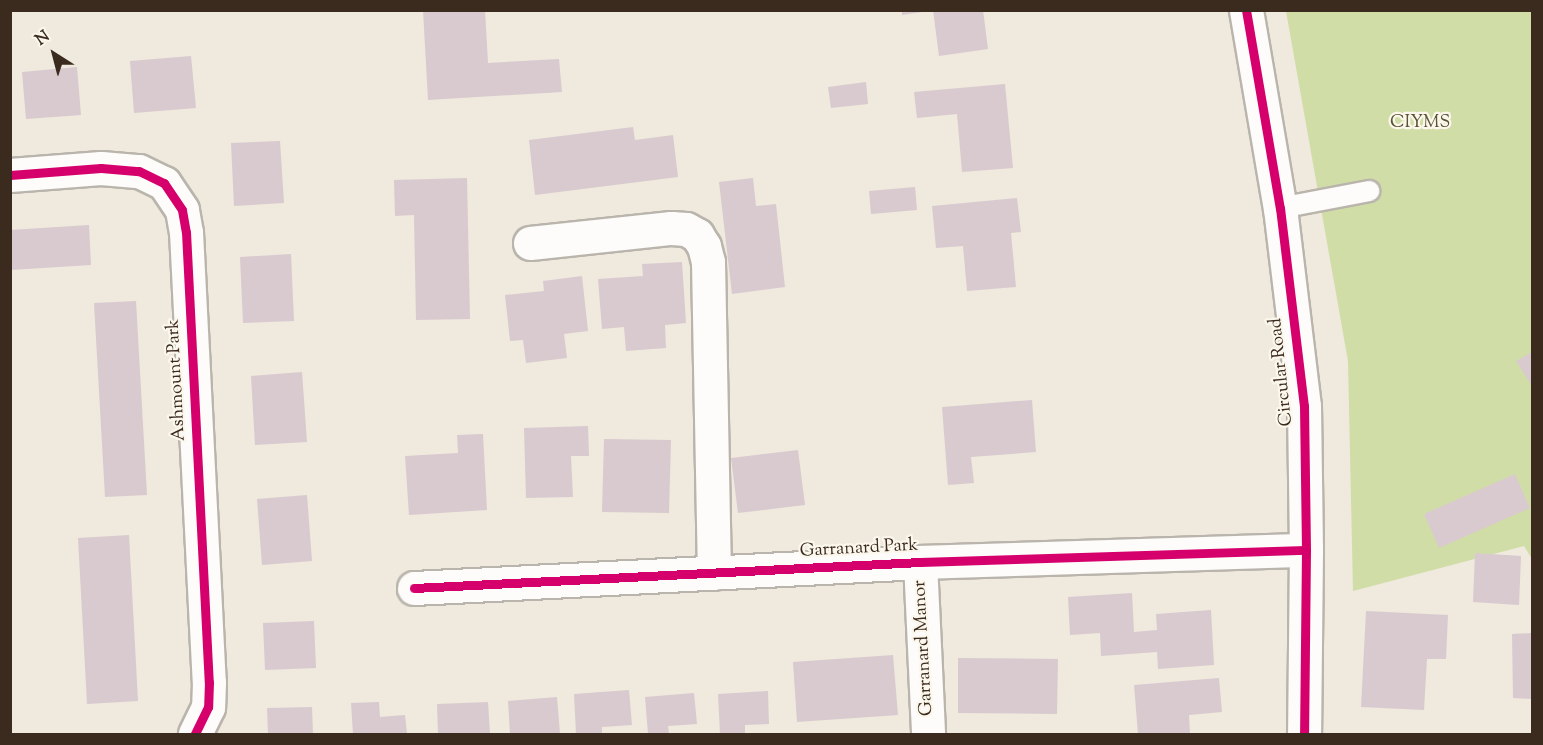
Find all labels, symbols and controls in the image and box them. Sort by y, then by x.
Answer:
north arrow [24,24,84,84]
text: N [31,26,55,52]
park label: CIYMS [1390,112,1450,134]
street label: Circular Road [1266,317,1298,427]
street label: Ashmount Park [163,318,191,442]
street label: Garranard Park [799,535,919,563]
street label: Garranard Manor [910,580,938,716]

